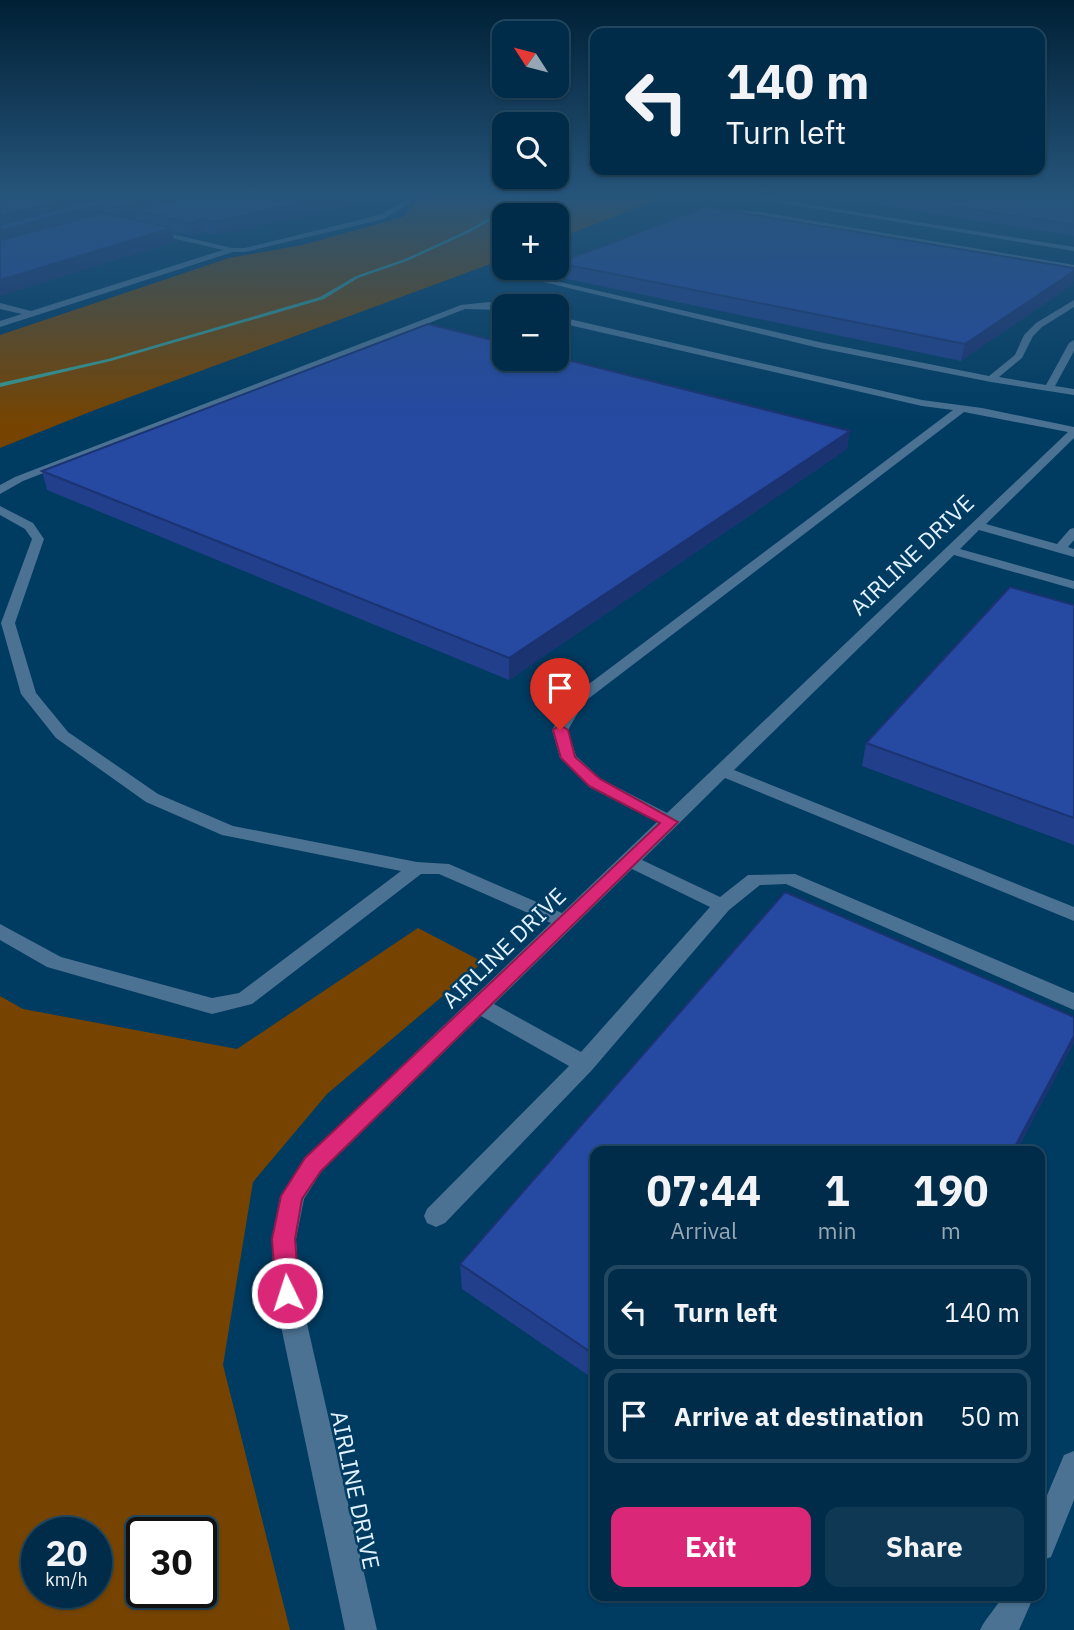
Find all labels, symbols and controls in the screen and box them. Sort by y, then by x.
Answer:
north arrow [492,21,569,98]
map controls [492,21,569,371]
text: 140 m [726,49,870,112]
icon: left [611,56,702,147]
text: Turn left [726,111,846,153]
button: search [492,112,569,189]
button: + [492,203,569,280]
button: − [492,294,569,371]
street label: AIRLINE DRIVE [843,487,980,621]
pin [530,658,590,730]
icon: arrive [541,669,579,707]
street label: AIRLINE DRIVE [435,880,572,1014]
text: 07:44 [646,1163,761,1218]
text: 1 [824,1163,850,1218]
text: 190 [913,1163,989,1218]
text: Arrival [670,1215,737,1245]
text: min [818,1215,856,1245]
text: m [941,1215,961,1245]
position arrow [250,1256,324,1330]
icon: left [615,1293,653,1331]
text: Turn left [674,1295,777,1329]
text: 140 m [944,1295,1020,1329]
icon: arrive [615,1397,653,1435]
text: Arrive at destination [674,1399,924,1433]
text: 50 m [960,1399,1020,1433]
street label: AIRLINE DRIVE [325,1408,387,1572]
button: Exit [611,1507,811,1587]
button: Share [825,1507,1024,1587]
speed limit sign: 30 [126,1517,217,1608]
text: 20 [45,1530,88,1576]
text: km/h [45,1568,88,1591]

